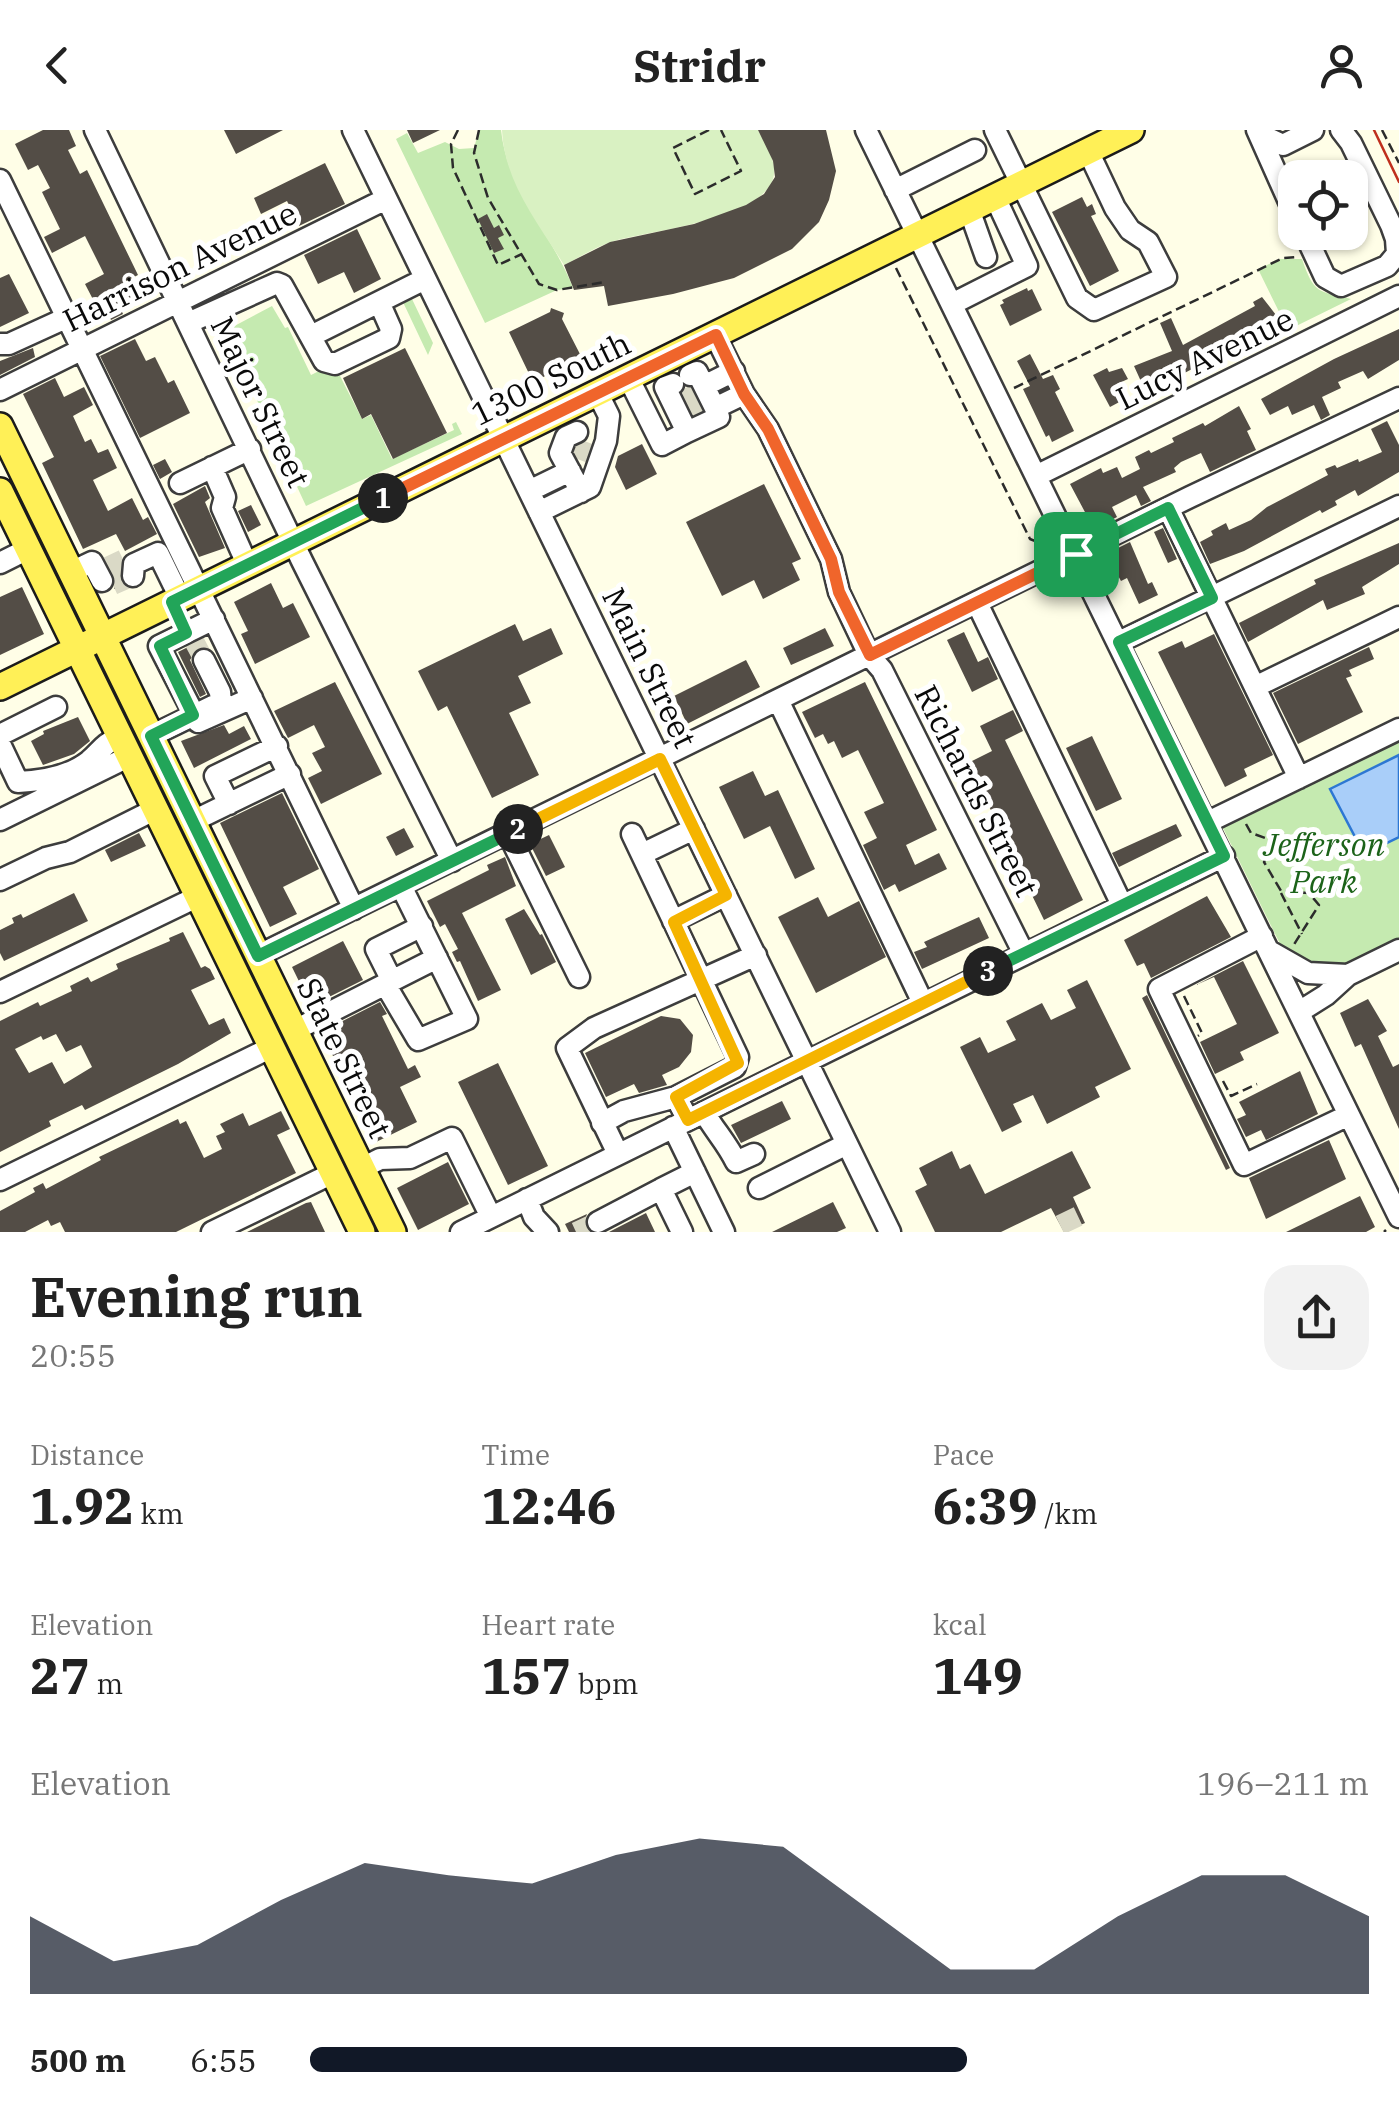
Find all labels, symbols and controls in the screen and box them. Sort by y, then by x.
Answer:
text: Stridr [633,36,766,94]
icon: back [30,38,85,93]
icon: person [1314,38,1369,93]
map controls [1278,160,1368,250]
button: locate [1278,160,1368,250]
street label: Harrison Avenue [56,191,303,341]
street label: Lucy Avenue [1109,297,1300,419]
street label: Major Street [202,309,320,494]
street label: 1300 South [464,321,637,435]
pin: 1 [358,473,408,523]
text: 1 [375,479,391,516]
pin [1034,512,1119,597]
icon: arrive [1049,527,1104,582]
street label: Main Street [593,581,707,755]
street label: Richards Street [905,678,1048,903]
pin: 2 [493,804,543,854]
text: 2 [510,810,526,847]
park label: Jefferson Park [1262,823,1385,902]
pin: 3 [963,946,1013,996]
text: 3 [980,952,996,989]
street label: State Street [288,971,402,1145]
text: Evening run [30,1261,363,1332]
button: share [1264,1265,1369,1370]
text: 20:55 [30,1334,116,1376]
text: Distance [30,1436,144,1473]
text: Time [481,1436,550,1473]
text: Pace [933,1436,994,1473]
text: 1.92 [30,1473,134,1538]
text: 12:46 [481,1473,616,1538]
text: 6:39 [933,1473,1038,1538]
text: km [134,1495,184,1532]
text: /km [1038,1495,1098,1532]
text: Elevation [30,1606,153,1643]
text: Heart rate [481,1606,615,1643]
text: kcal [933,1606,987,1643]
text: 27 [30,1643,90,1708]
text: 157 [481,1643,571,1708]
text: 149 [933,1643,1023,1708]
text: m [90,1665,123,1702]
text: bpm [571,1665,638,1702]
text: Elevation [30,1762,171,1804]
text: 196–211 m [1197,1762,1369,1804]
text: 500 m [30,2039,126,2081]
text: 6:55 [190,2039,257,2081]

